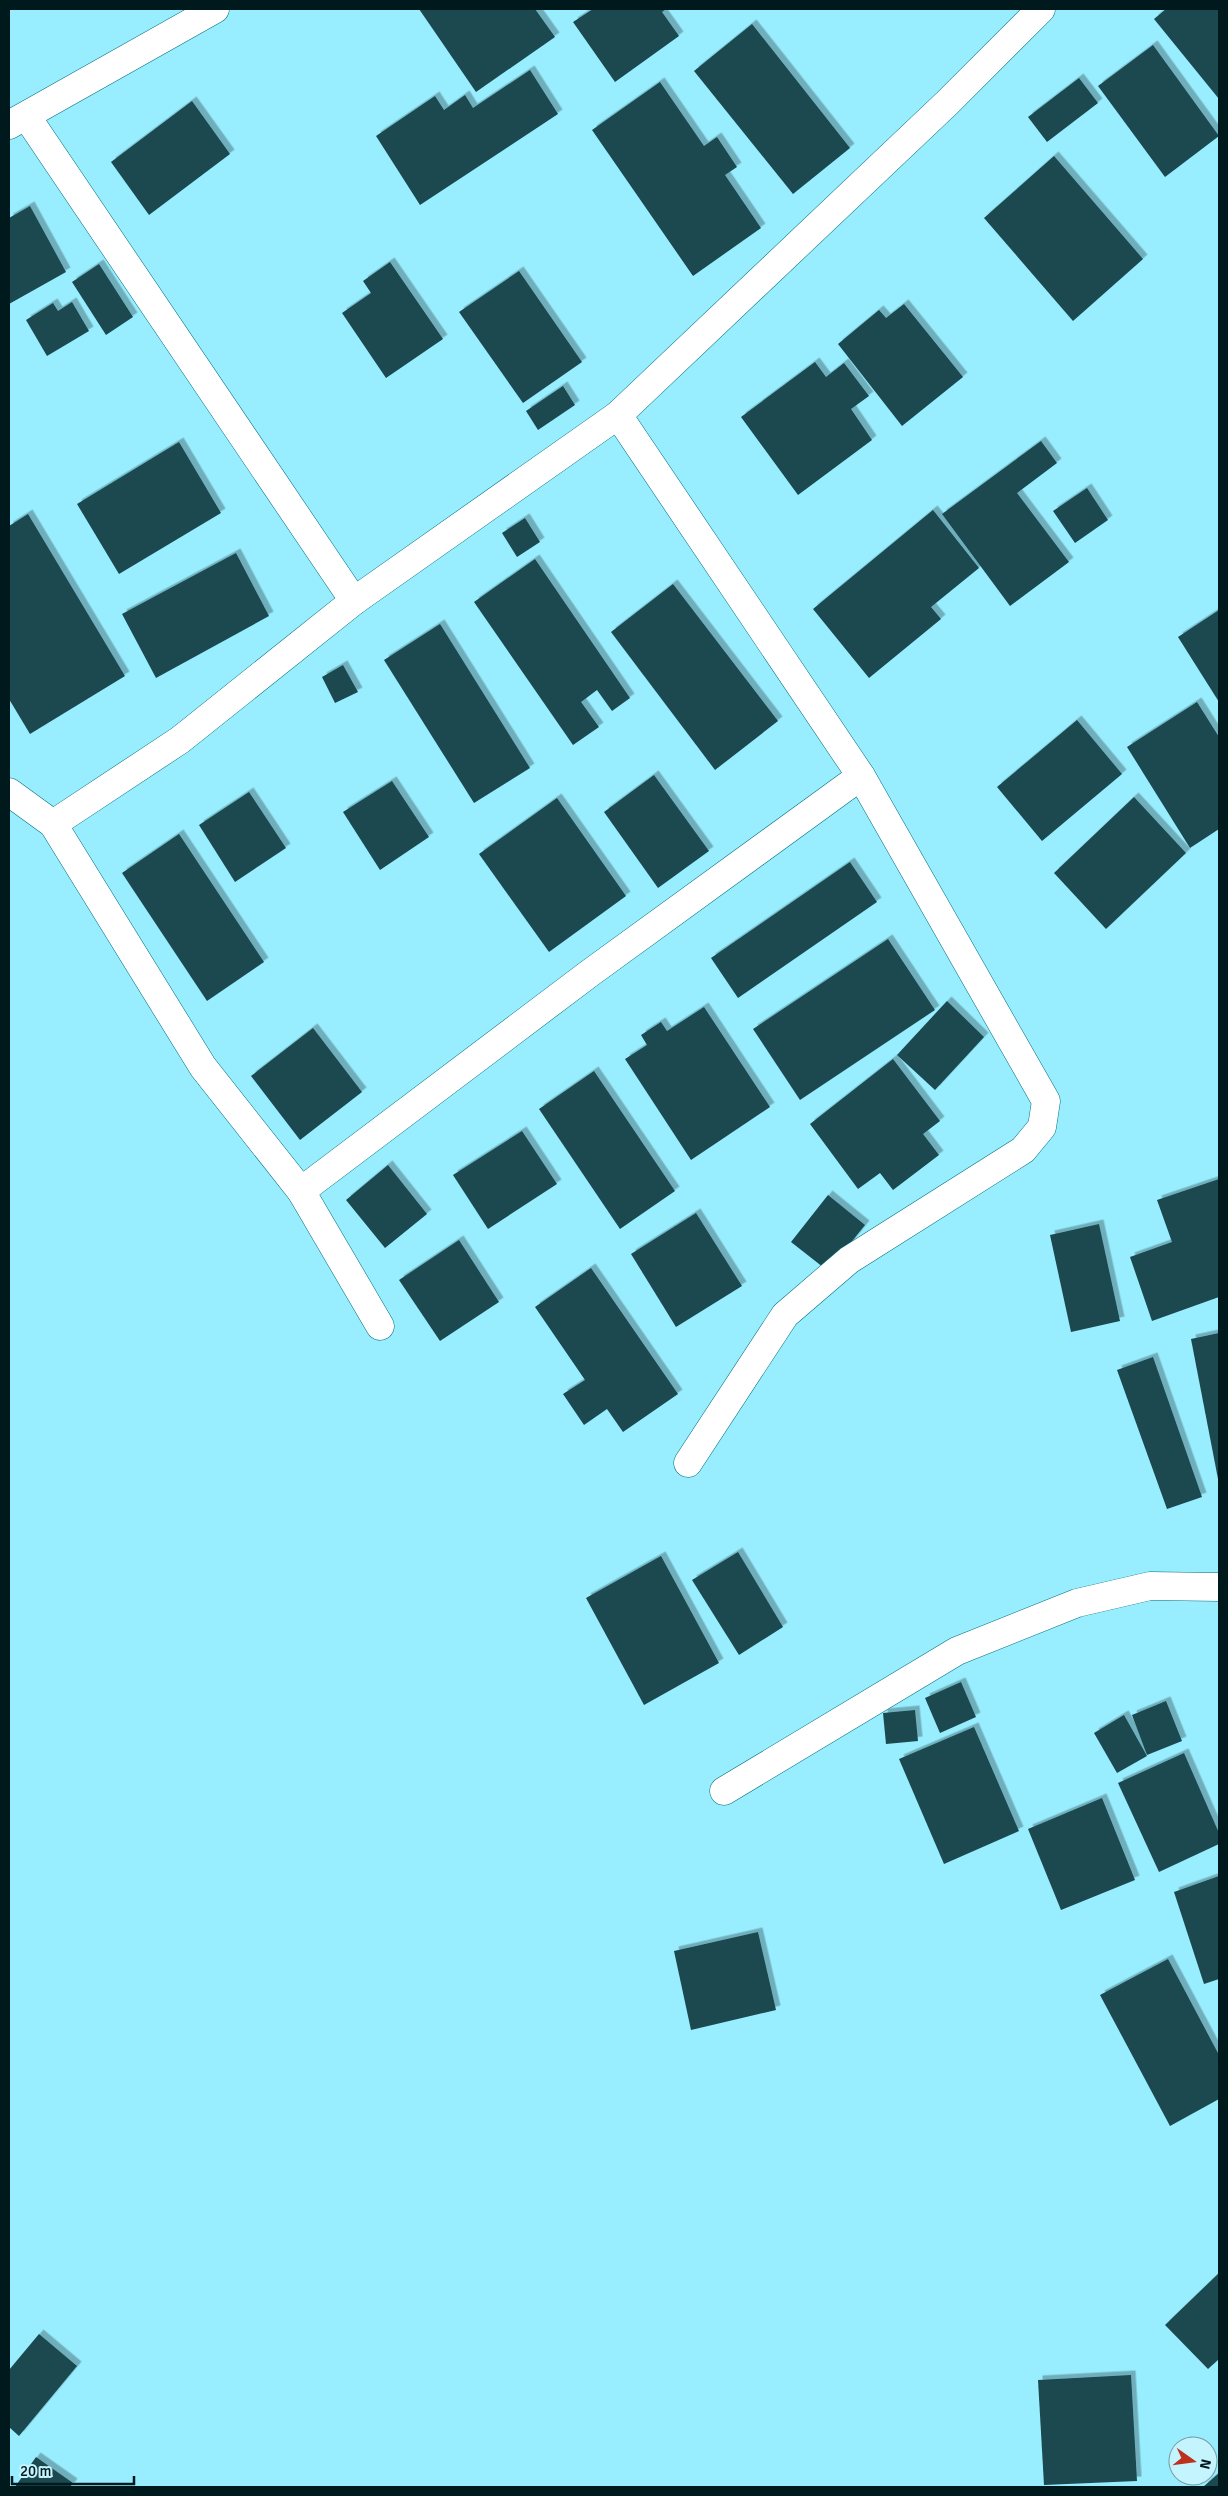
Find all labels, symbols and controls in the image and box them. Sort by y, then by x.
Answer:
north arrow [1168,2436,1218,2486]
scale bar [12,2454,135,2486]
text: N [1196,2457,1215,2471]
text: 20 m [20,2462,51,2480]

